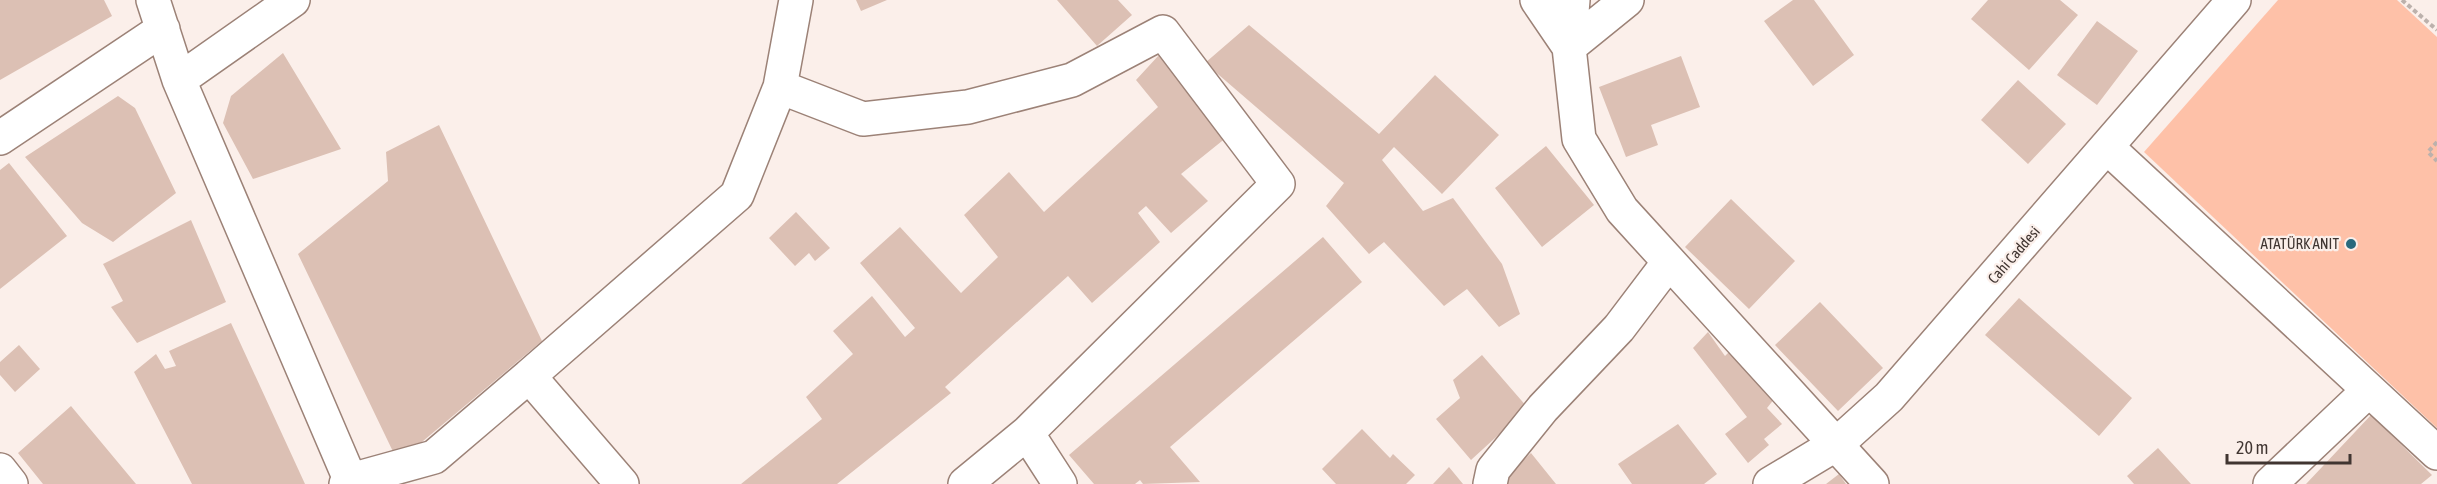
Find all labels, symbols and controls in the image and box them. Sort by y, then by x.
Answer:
street label: Cahi Caddesi [1984,223,2043,287]
place label: ATATÜRK ANIT [2261,235,2339,252]
marker: ATATÜRK ANIT [2344,237,2358,251]
scale bar [2227,427,2350,465]
text: 20 m [2236,437,2268,458]

